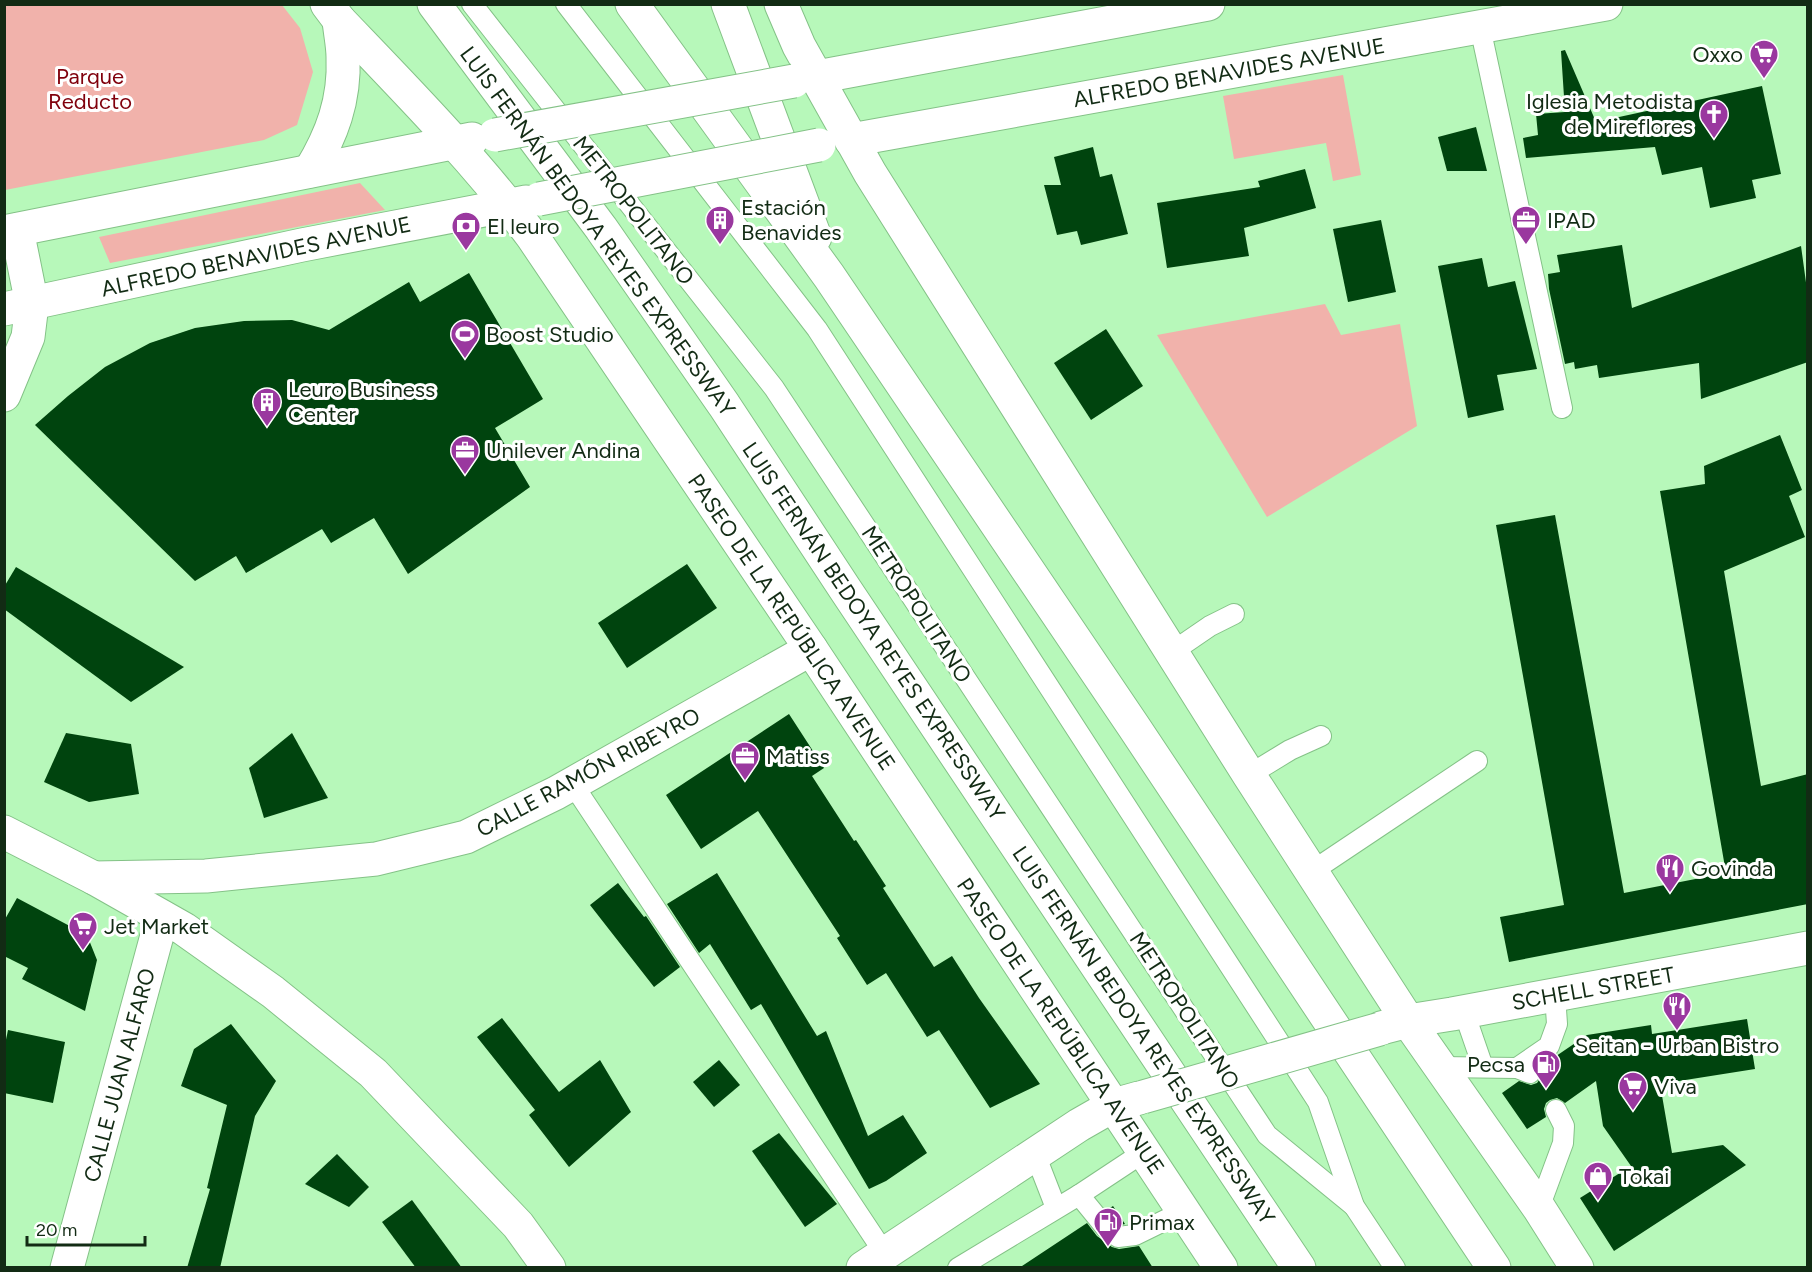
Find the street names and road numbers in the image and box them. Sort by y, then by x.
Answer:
street label: ALFREDO BENAVIDES AVENUE [1071,32,1387,113]
street label: LUIS FERNÁN BEDOYA REYES EXPRESSWAY [454,41,741,422]
street label: METROPOLITANO [567,130,700,290]
street label: ALFREDO BENAVIDES AVENUE [99,210,414,303]
street label: LUIS FERNÁN BEDOYA REYES EXPRESSWAY [736,437,1011,826]
street label: PASEO DE LA REPÚBLICA AVENUE [682,469,901,776]
street label: METROPOLITANO [856,521,977,688]
street label: CALLE RAMÓN RIBEYRO [472,702,705,843]
street label: LUIS FERNÁN BEDOYA REYES EXPRESSWAY [1006,841,1281,1230]
street label: PASEO DE LA REPÚBLICA AVENUE [951,873,1170,1180]
street label: METROPOLITANO [1124,927,1245,1094]
street label: SCHELL STREET [1510,961,1677,1016]
street label: CALLE JUAN ALFARO [78,965,161,1185]

